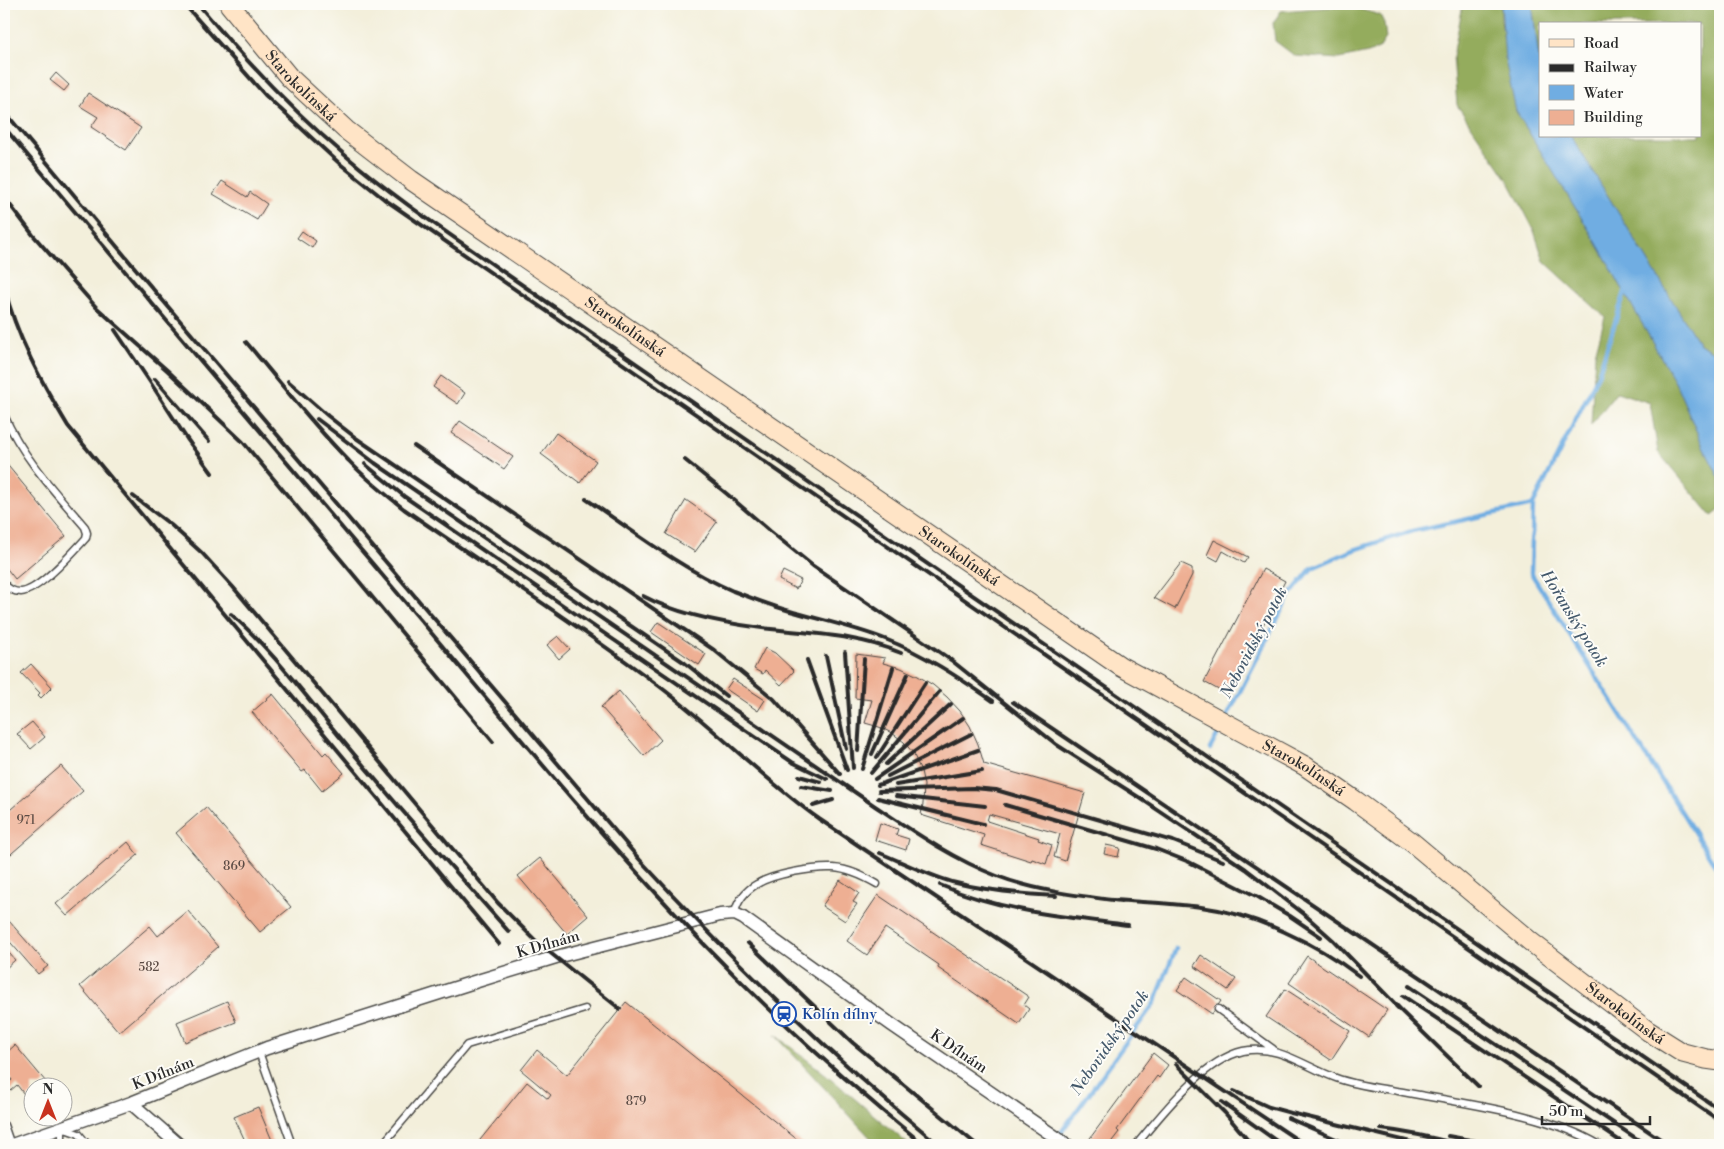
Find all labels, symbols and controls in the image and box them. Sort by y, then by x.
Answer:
legend [1539,22,1702,138]
text: Road [1584,34,1619,53]
street label: Starokolínská [261,46,340,126]
text: Railway [1584,58,1638,77]
text: Water [1583,84,1624,103]
text: Building [1583,108,1643,127]
street label: Starokolínská [581,293,669,362]
street label: Starokolínská [915,522,1003,591]
water label: Hořanský potok [1536,565,1612,671]
water label: Nebovidský potok [1216,583,1292,703]
street label: Starokolínská [1259,736,1349,801]
house number: 971 [17,813,36,828]
house number: 869 [223,859,245,874]
street label: K Dílnám [514,926,582,963]
house number: 582 [139,960,160,975]
street label: Starokolínská [1582,978,1668,1049]
water label: Nebovidský potok [1066,986,1153,1100]
station icon: Kolín dílny [771,1001,797,1027]
place label: Kolín dílny [802,1005,877,1024]
street label: K Dílnám [927,1025,991,1077]
street label: K Dílnám [130,1053,197,1094]
north arrow [22,1076,72,1126]
text: N [42,1081,54,1099]
house number: 879 [626,1094,646,1109]
scale bar [1542,1094,1649,1126]
text: 50 m [1549,1102,1583,1121]

